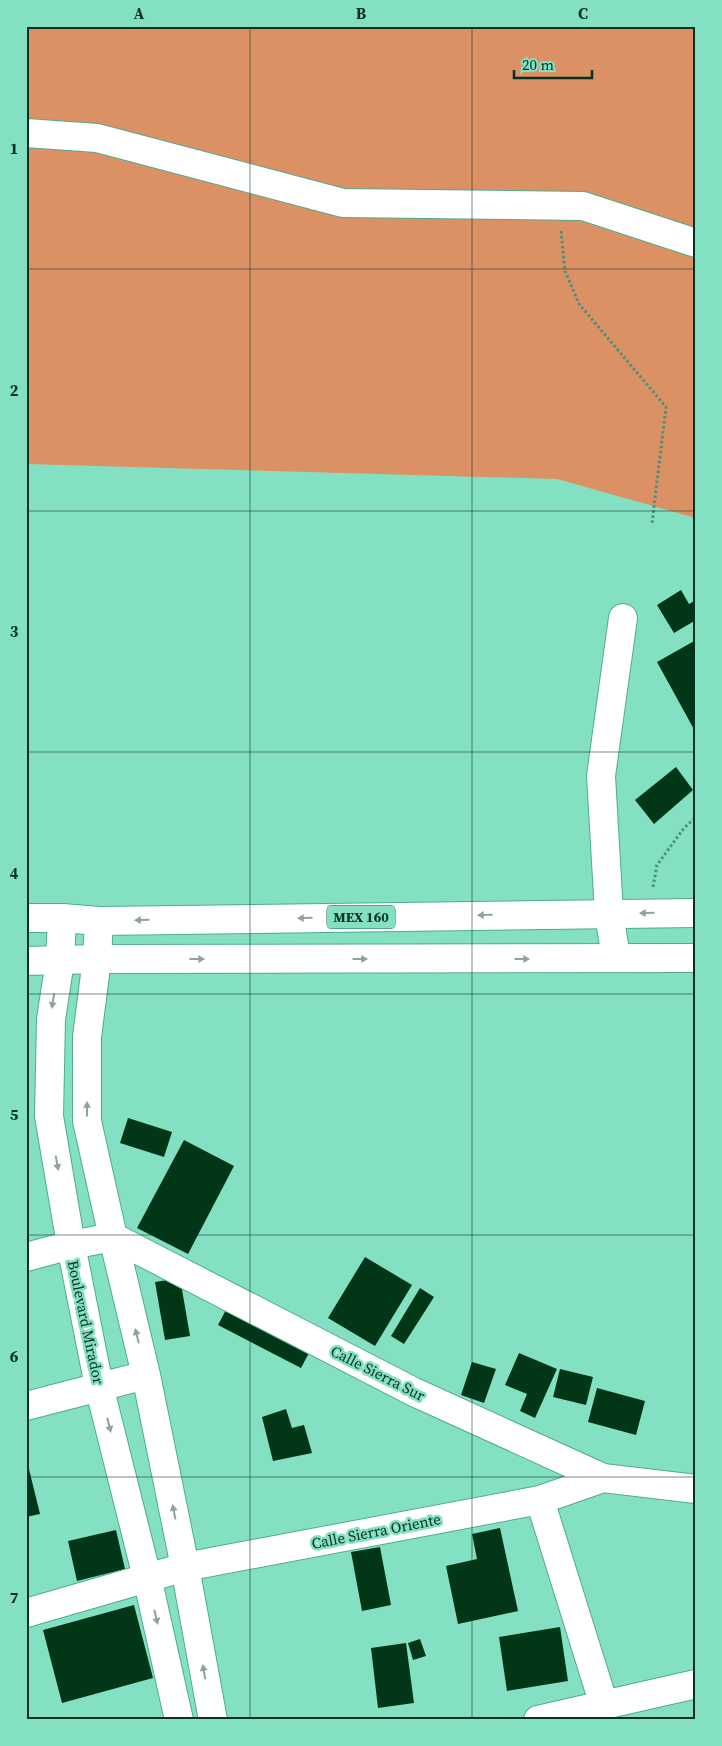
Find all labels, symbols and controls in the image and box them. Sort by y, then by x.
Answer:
text: A [134,2,145,24]
text: B [356,2,367,24]
text: C [578,2,588,24]
scale bar [514,48,592,80]
text: 20 m [522,54,554,75]
text: 1 [10,137,18,159]
text: 2 [10,379,19,401]
text: 3 [10,620,19,642]
text: 4 [10,862,19,884]
road number: MEX 160 [327,906,395,929]
one-way arrow [639,909,655,917]
one-way arrow [476,911,492,919]
one-way arrow [296,914,312,922]
one-way arrow [134,916,150,924]
one-way arrow [190,955,206,963]
one-way arrow [352,955,368,963]
one-way arrow [515,955,531,963]
one-way arrow [49,994,57,1010]
one-way arrow [83,1101,91,1117]
text: 5 [10,1103,19,1125]
one-way arrow [53,1155,61,1171]
street label: Boulevard Mirador [63,1258,110,1387]
one-way arrow [133,1328,141,1343]
street label: Calle Sierra Sur [327,1340,429,1406]
text: 6 [10,1345,19,1367]
one-way arrow [105,1418,113,1433]
one-way arrow [170,1505,178,1520]
street label: Calle Sierra Oriente [310,1508,443,1554]
text: 7 [10,1586,19,1608]
one-way arrow [152,1609,160,1624]
one-way arrow [200,1663,208,1679]

